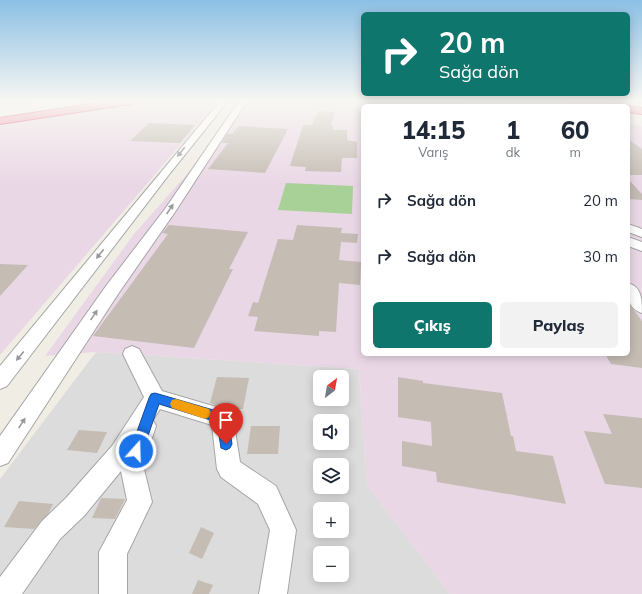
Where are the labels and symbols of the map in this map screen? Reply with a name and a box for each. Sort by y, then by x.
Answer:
one-way arrow [177,147,186,158]
one-way arrow [166,204,174,214]
one-way arrow [96,249,105,260]
one-way arrow [91,309,98,321]
one-way arrow [16,351,25,362]
north arrow [313,370,349,406]
pin [209,403,243,444]
one-way arrow [19,417,26,429]
position arrow [115,430,157,472]

